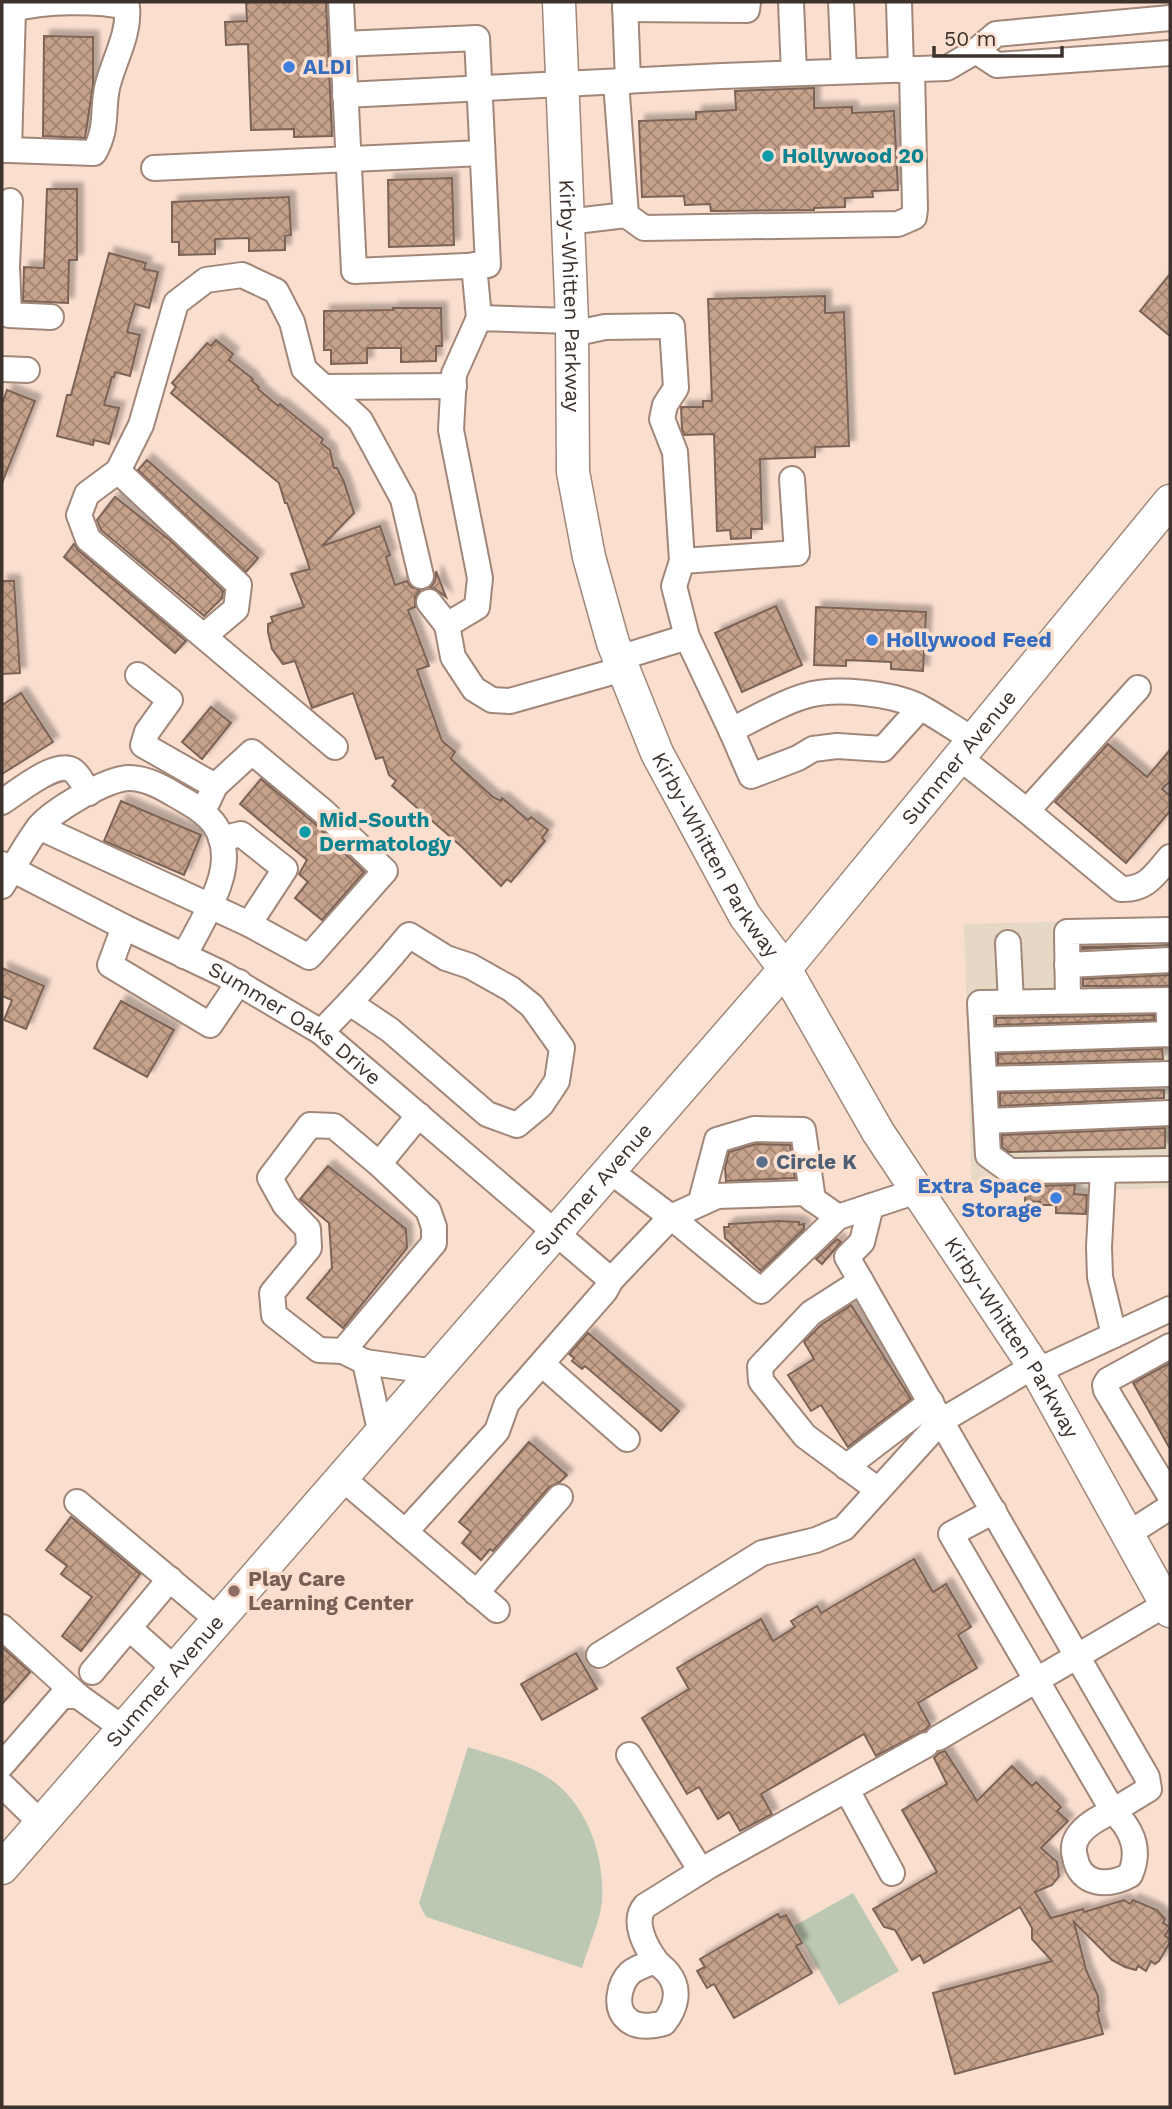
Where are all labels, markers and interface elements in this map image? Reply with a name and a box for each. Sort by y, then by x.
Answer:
scale bar [934,14,1062,58]
text: 50 m [944,26,996,51]
place label: ALDI [303,54,352,79]
marker: ALDI [281,59,297,75]
place label: Hollywood 20 [782,143,924,168]
marker: Hollywood 20 [760,148,776,164]
street label: Kirby-Whitten Parkway [554,179,586,413]
place label: Hollywood Feed [886,627,1052,652]
marker: Hollywood Feed [864,632,880,648]
street label: Summer Avenue [896,685,1021,830]
street label: Kirby-Whitten Parkway [647,748,785,962]
place label: Mid-South Dermatology [319,807,452,856]
marker: Mid-South Dermatology [297,824,313,840]
street label: Summer Oaks Drive [205,956,386,1090]
street label: Summer Avenue [528,1118,657,1260]
place label: Circle K [776,1149,857,1174]
marker: Circle K [754,1154,770,1170]
place label: Extra Space Storage [918,1173,1042,1222]
marker: Extra Space Storage [1048,1190,1064,1206]
street label: Kirby-Whitten Parkway [939,1232,1085,1442]
place label: Play Care Learning Center [248,1566,414,1615]
marker: Play Care Learning Center [226,1583,242,1599]
street label: Summer Avenue [100,1609,229,1752]

